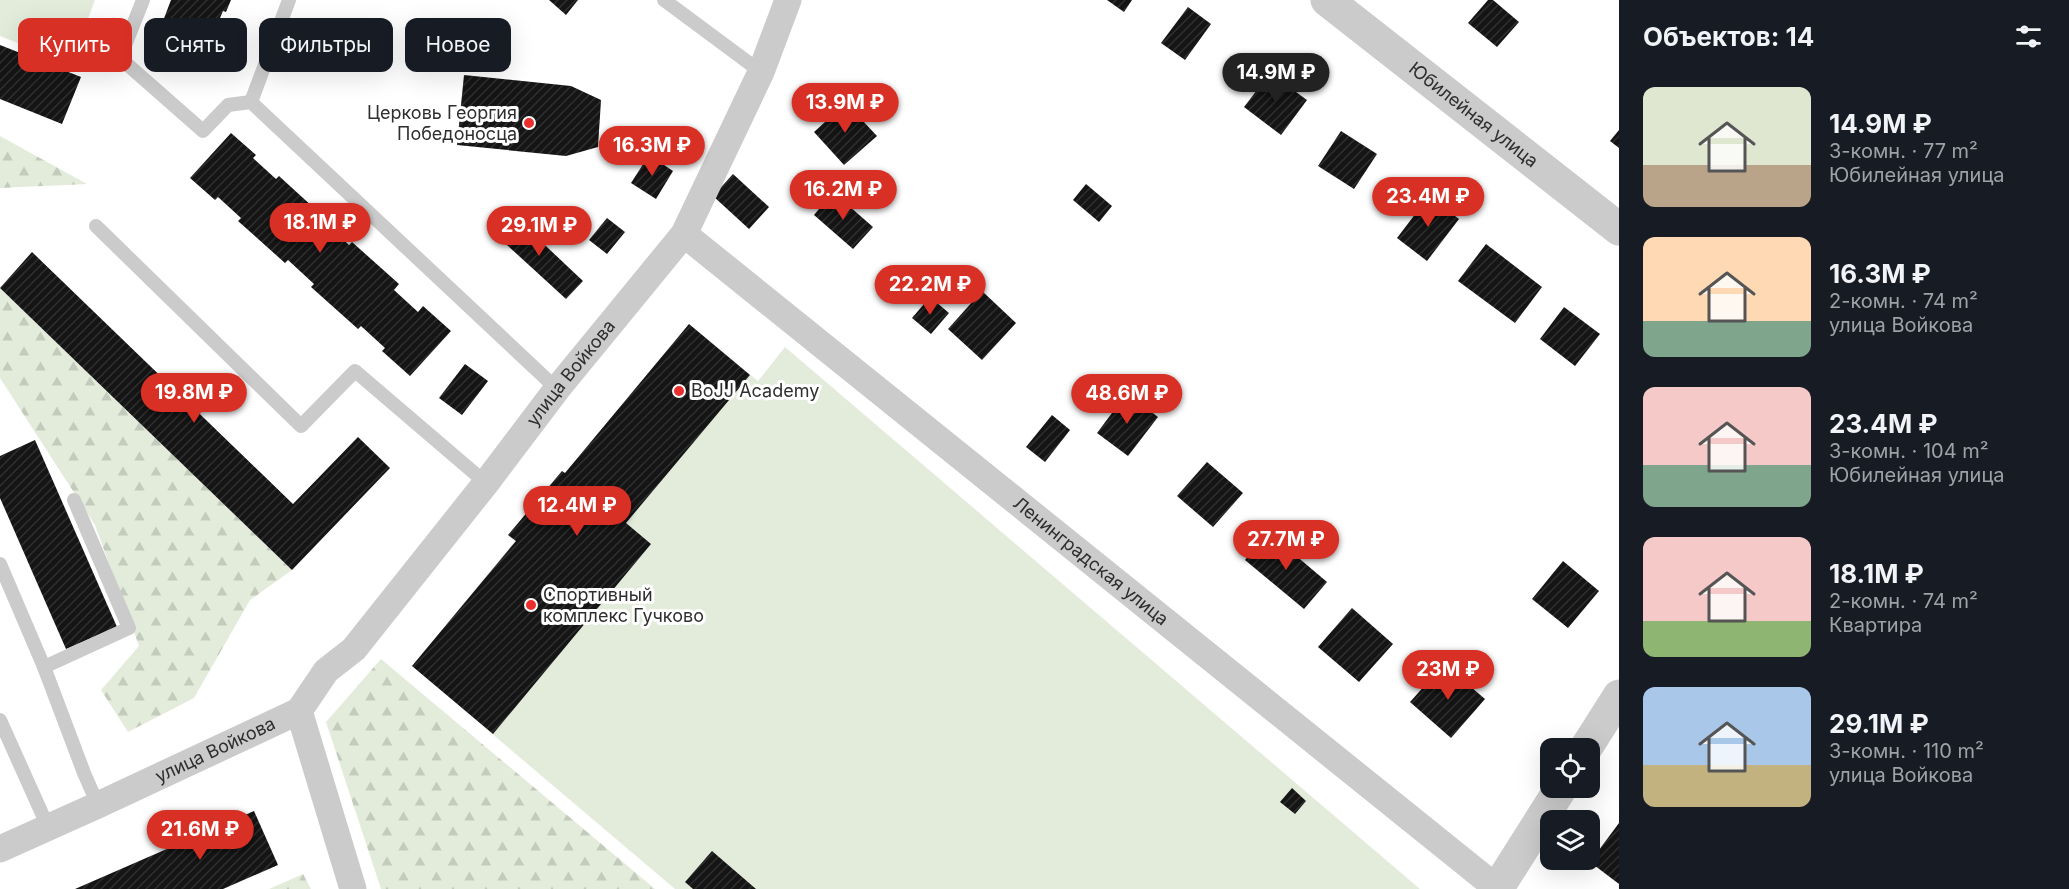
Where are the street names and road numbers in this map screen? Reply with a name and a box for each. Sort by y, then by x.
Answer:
street label: Юбилейная улица [1405,57,1542,171]
street label: улица Войкова [522,315,619,430]
street label: Ленинградская улица [1009,492,1173,630]
street label: улица Войкова [152,713,278,787]

